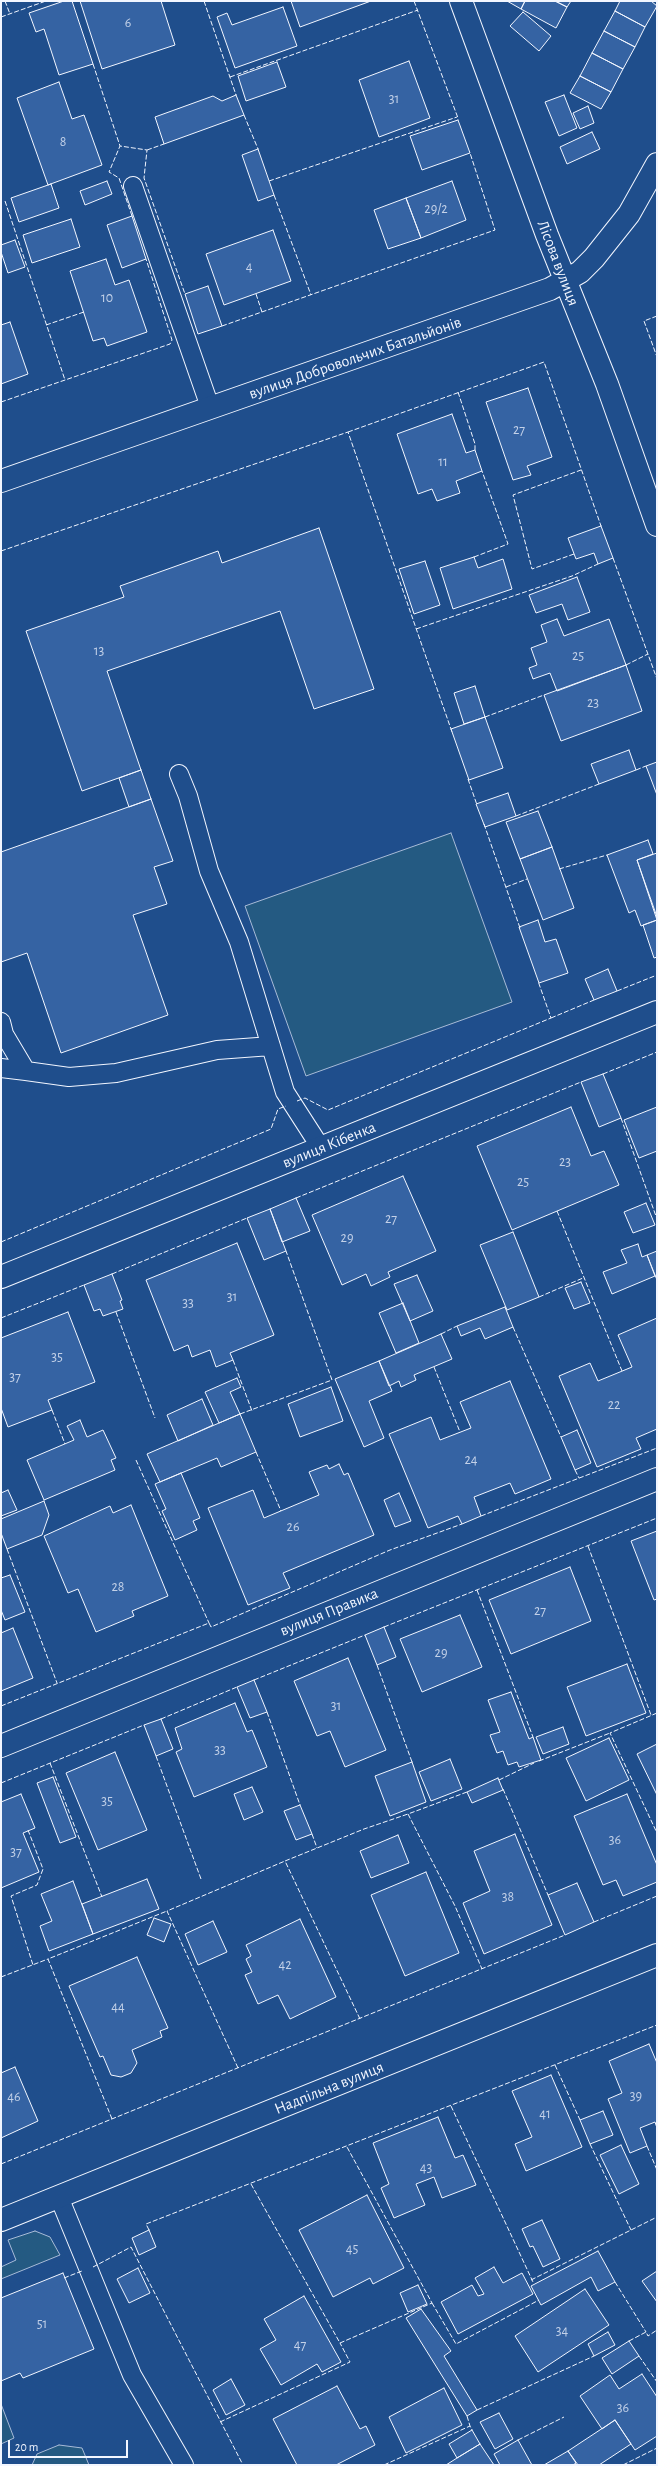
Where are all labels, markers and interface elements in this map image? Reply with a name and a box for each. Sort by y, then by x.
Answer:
house number: 6 [125,15,131,31]
house number: 31 [389,91,399,107]
house number: 8 [60,134,66,150]
house number: 29/2 [424,201,448,217]
street label: Лісова вулиця [533,217,583,309]
house number: 4 [246,259,252,275]
house number: 10 [101,290,113,306]
street label: вулиця Добровольчих Батальйонів [246,313,464,403]
house number: 27 [513,422,525,438]
house number: 11 [438,454,448,470]
house number: 13 [94,643,104,659]
house number: 25 [572,648,584,664]
house number: 23 [587,695,599,711]
street label: вулиця Кібенка [279,1118,379,1172]
house number: 23 [559,1154,571,1170]
house number: 25 [517,1174,529,1190]
house number: 27 [385,1211,397,1227]
house number: 29 [341,1230,353,1246]
house number: 31 [227,1289,237,1305]
house number: 33 [182,1295,194,1311]
house number: 35 [51,1349,63,1365]
house number: 37 [9,1369,21,1385]
house number: 22 [608,1397,620,1413]
house number: 24 [464,1452,478,1468]
house number: 26 [287,1519,299,1535]
house number: 28 [111,1579,125,1595]
street label: вулиця Правика [277,1584,381,1640]
house number: 27 [534,1603,546,1619]
house number: 29 [435,1645,447,1661]
house number: 31 [331,1698,341,1714]
house number: 33 [214,1742,226,1758]
house number: 35 [101,1793,113,1809]
house number: 36 [609,1832,621,1848]
house number: 37 [10,1844,22,1860]
house number: 38 [502,1889,514,1905]
house number: 42 [278,1957,292,1973]
house number: 44 [111,1999,125,2015]
street label: Надпільна вулиця [271,2057,387,2119]
house number: 39 [630,2088,642,2104]
house number: 46 [7,2089,21,2105]
house number: 41 [539,2106,551,2122]
house number: 43 [420,2160,432,2176]
house number: 45 [346,2241,358,2257]
house number: 51 [37,2316,47,2332]
house number: 34 [556,2323,568,2339]
house number: 47 [294,2337,306,2353]
house number: 36 [617,2400,629,2416]
scale bar [10,2432,130,2458]
text: 20 m [15,2441,38,2453]

